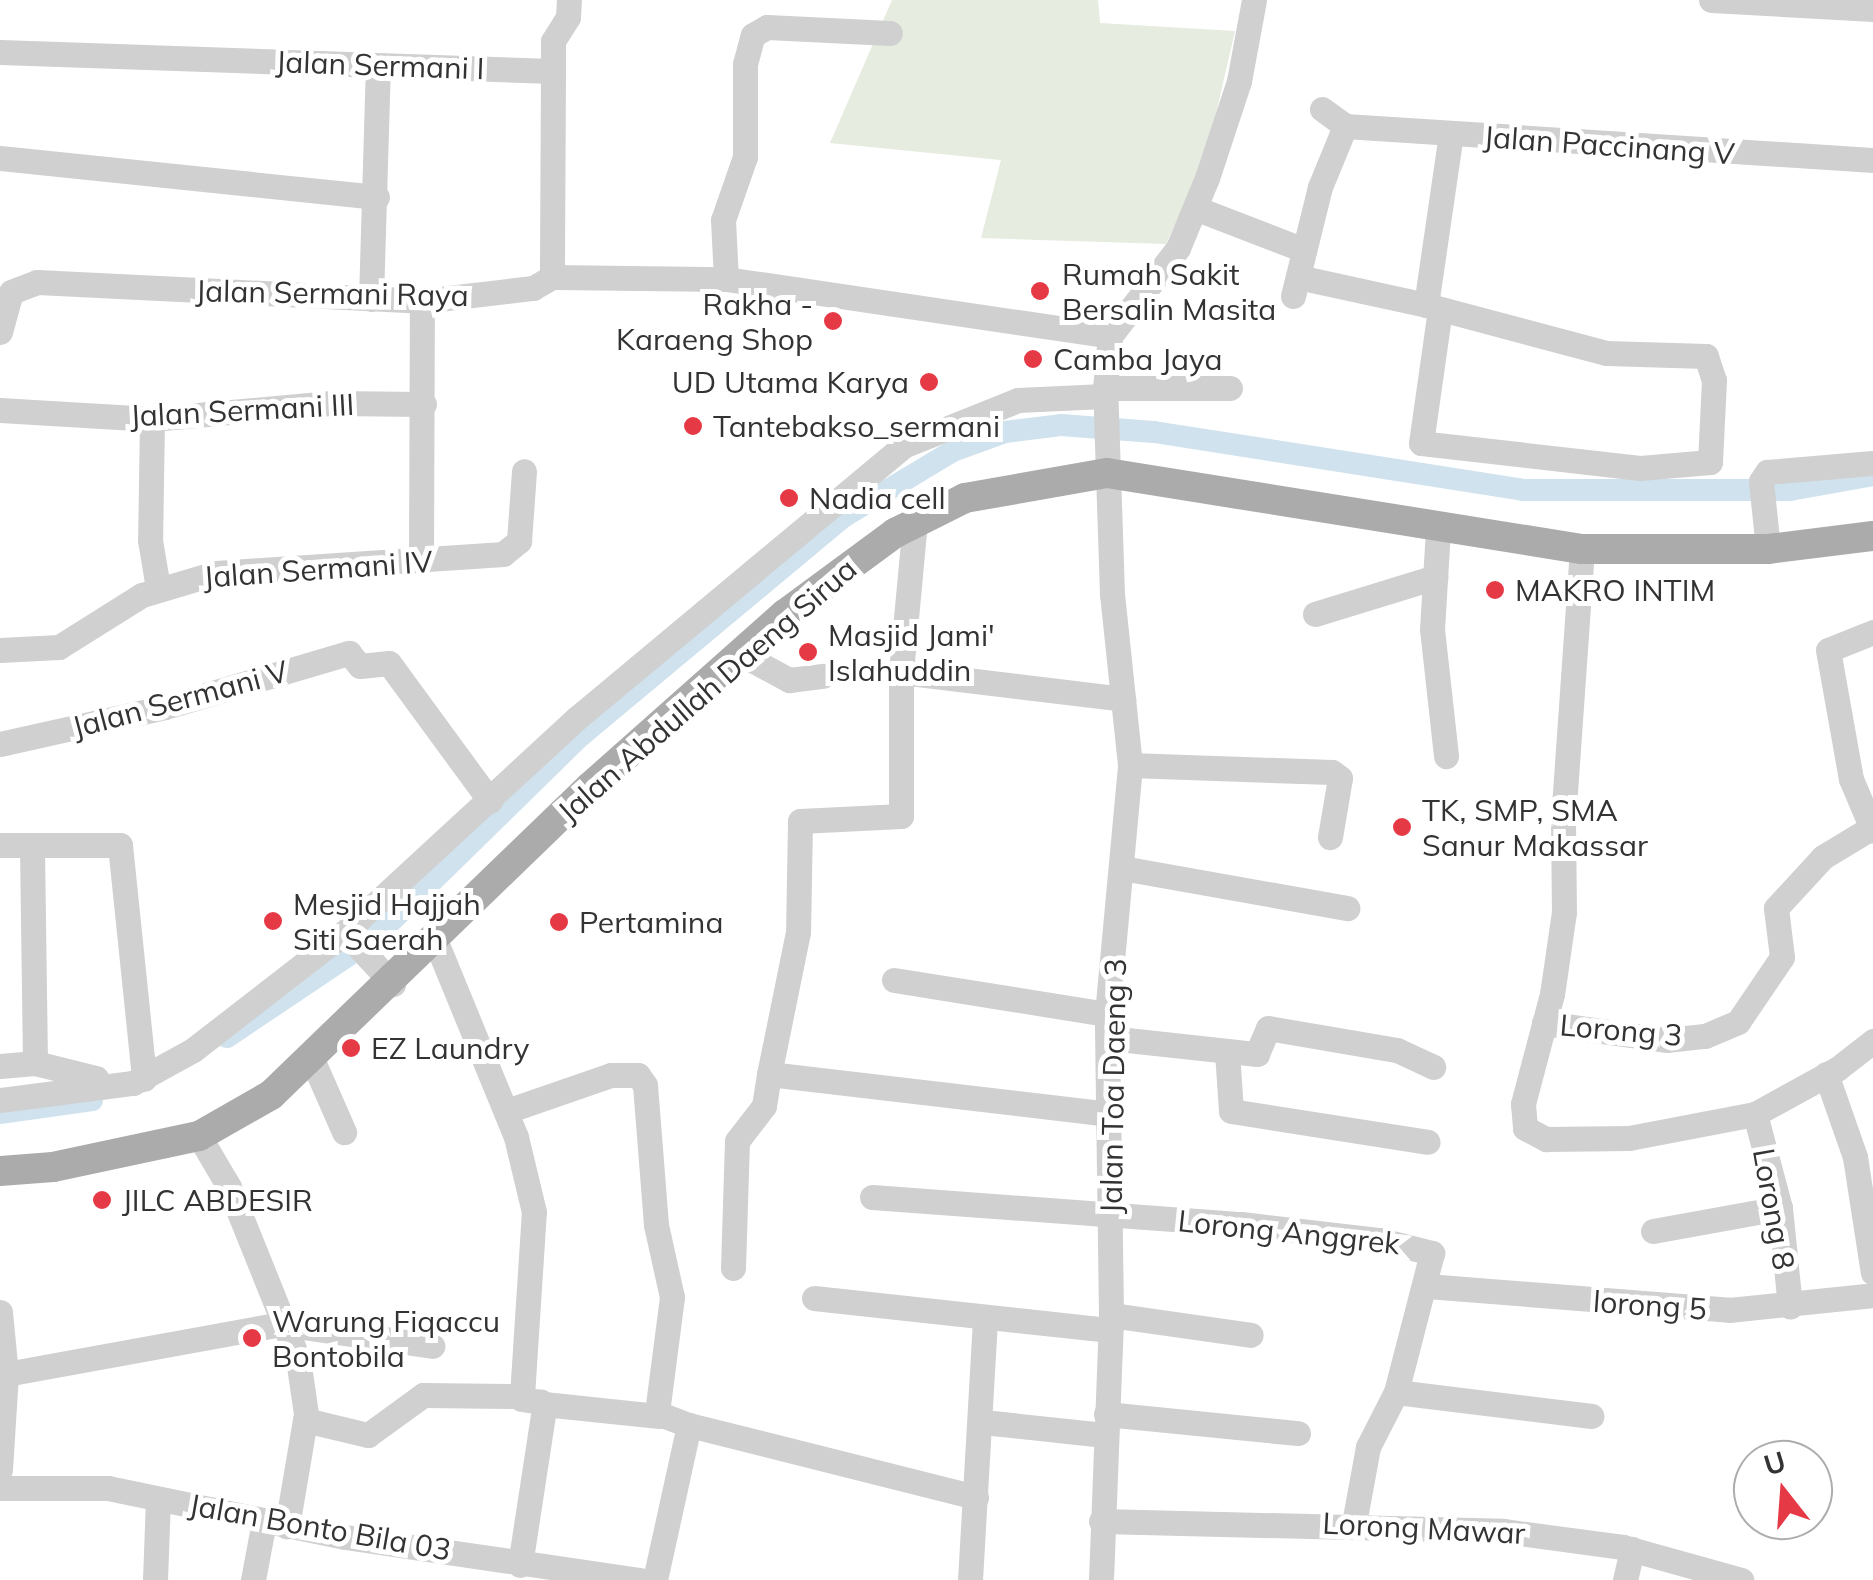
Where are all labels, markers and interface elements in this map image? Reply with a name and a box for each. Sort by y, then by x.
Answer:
street label: Jalan Sermani I [275,43,485,87]
street label: Jalan Paccinang V [1482,118,1736,172]
place label: Rumah Sakit Bersalin Masita [1062,256,1276,326]
street label: Jalan Sermani Raya [195,273,469,313]
marker: Rumah Sakit Bersalin Masita [1027,278,1053,304]
place label: Rakha - Karaeng Shop [616,286,813,356]
marker: Rakha - Karaeng Shop [822,310,844,332]
place label: Camba Jaya [1053,341,1223,377]
marker: Camba Jaya [1022,348,1044,370]
place label: UD Utama Karya [672,364,909,400]
marker: UD Utama Karya [918,371,940,393]
street label: Jalan Sermani III [129,386,355,434]
place label: Tantebakso_sermani [713,408,1000,444]
marker: Tantebakso_sermani [682,415,704,437]
place label: Nadia cell [809,480,946,516]
marker: Nadia cell [778,487,800,509]
street label: Jalan Sermani IV [202,543,434,595]
street label: Jalan Abdullah Daeng Sirua [550,551,864,829]
place label: MAKRO INTIM [1515,572,1715,608]
marker: MAKRO INTIM [1484,579,1506,601]
place label: Masjid Jami' Islahuddin [828,617,995,688]
marker: Masjid Jami' Islahuddin [797,641,819,663]
street label: Jalan Sermani V [68,653,292,745]
place label: TK, SMP, SMA Sanur Makassar [1422,792,1648,862]
marker: TK, SMP, SMA Sanur Makassar [1391,816,1413,838]
place label: Mesjid Hajjah Siti Saerah [293,886,481,956]
place label: Pertamina [579,904,723,940]
marker: Mesjid Hajjah Siti Saerah [262,910,284,932]
marker: Pertamina [548,911,570,933]
street label: Jalan Toa Daeng 3 [1093,958,1133,1214]
street label: Lorong 3 [1558,1007,1684,1053]
place label: EZ Laundry [371,1030,529,1066]
marker: EZ Laundry [340,1037,362,1059]
street label: Lorong 8 [1746,1145,1802,1273]
place label: JILC ABDESIR [122,1182,313,1218]
marker: JILC ABDESIR [91,1189,113,1211]
street label: Lorong Anggrek [1176,1202,1402,1262]
street label: lorong 5 [1592,1283,1708,1327]
place label: Warung Fiqaccu Bontobila [272,1303,500,1374]
marker: Warung Fiqaccu Bontobila [241,1327,263,1349]
north arrow [1733,1440,1833,1540]
text: U [1760,1443,1790,1483]
street label: Jalan Bonto Bila 03 [186,1486,454,1568]
street label: Lorong Mawar [1322,1505,1526,1551]

